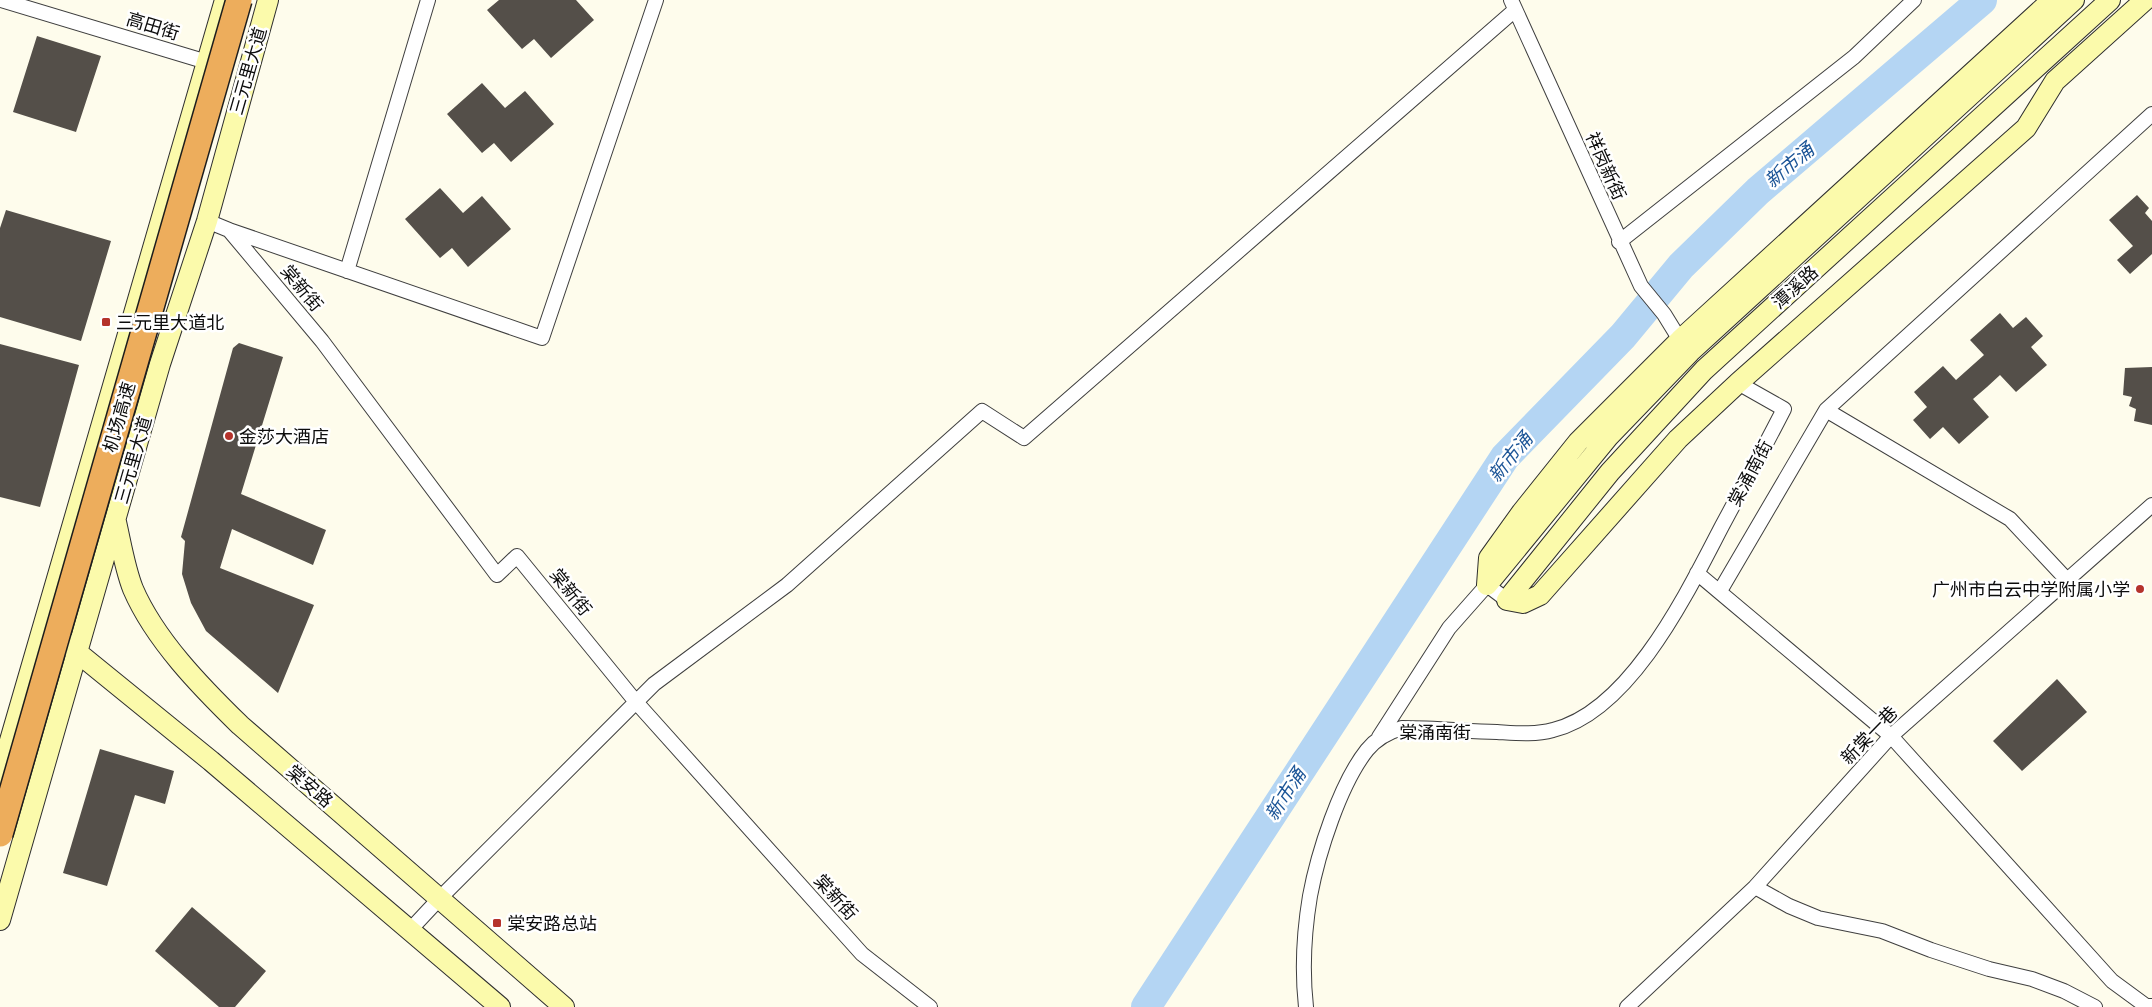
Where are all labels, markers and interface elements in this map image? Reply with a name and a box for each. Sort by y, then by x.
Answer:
street label: 高田街 [124,6,182,46]
street label: 三元里大道 [224,24,272,118]
street label: 祥岗新街 [1580,128,1632,204]
water label: 新市涌 [1759,135,1821,193]
street label: 棠新街 [275,259,329,317]
street label: 潭溪路 [1767,260,1823,314]
place label: 三元里大道北 [116,310,224,335]
marker: 三元里大道北 [100,316,112,328]
street label: 机场高速 [97,379,141,455]
street label: 三元里大道 [109,413,157,507]
place label: 金莎大酒店 [239,424,329,449]
water label: 新市涌 [1482,425,1539,487]
marker: 金莎大酒店 [223,430,235,442]
street label: 棠涌南街 [1722,435,1778,511]
street label: 棠新街 [544,563,598,621]
place label: 广州市白云中学附属小学 [1932,577,2130,602]
marker: 广州市白云中学附属小学 [2134,583,2146,595]
street label: 新棠一巷 [1835,700,1903,770]
street label: 棠涌南街 [1399,720,1471,745]
street label: 棠安路 [281,759,339,813]
water label: 新市涌 [1259,761,1313,825]
street label: 棠新街 [809,869,863,925]
place label: 棠安路总站 [507,911,597,936]
marker: 棠安路总站 [491,917,503,929]

